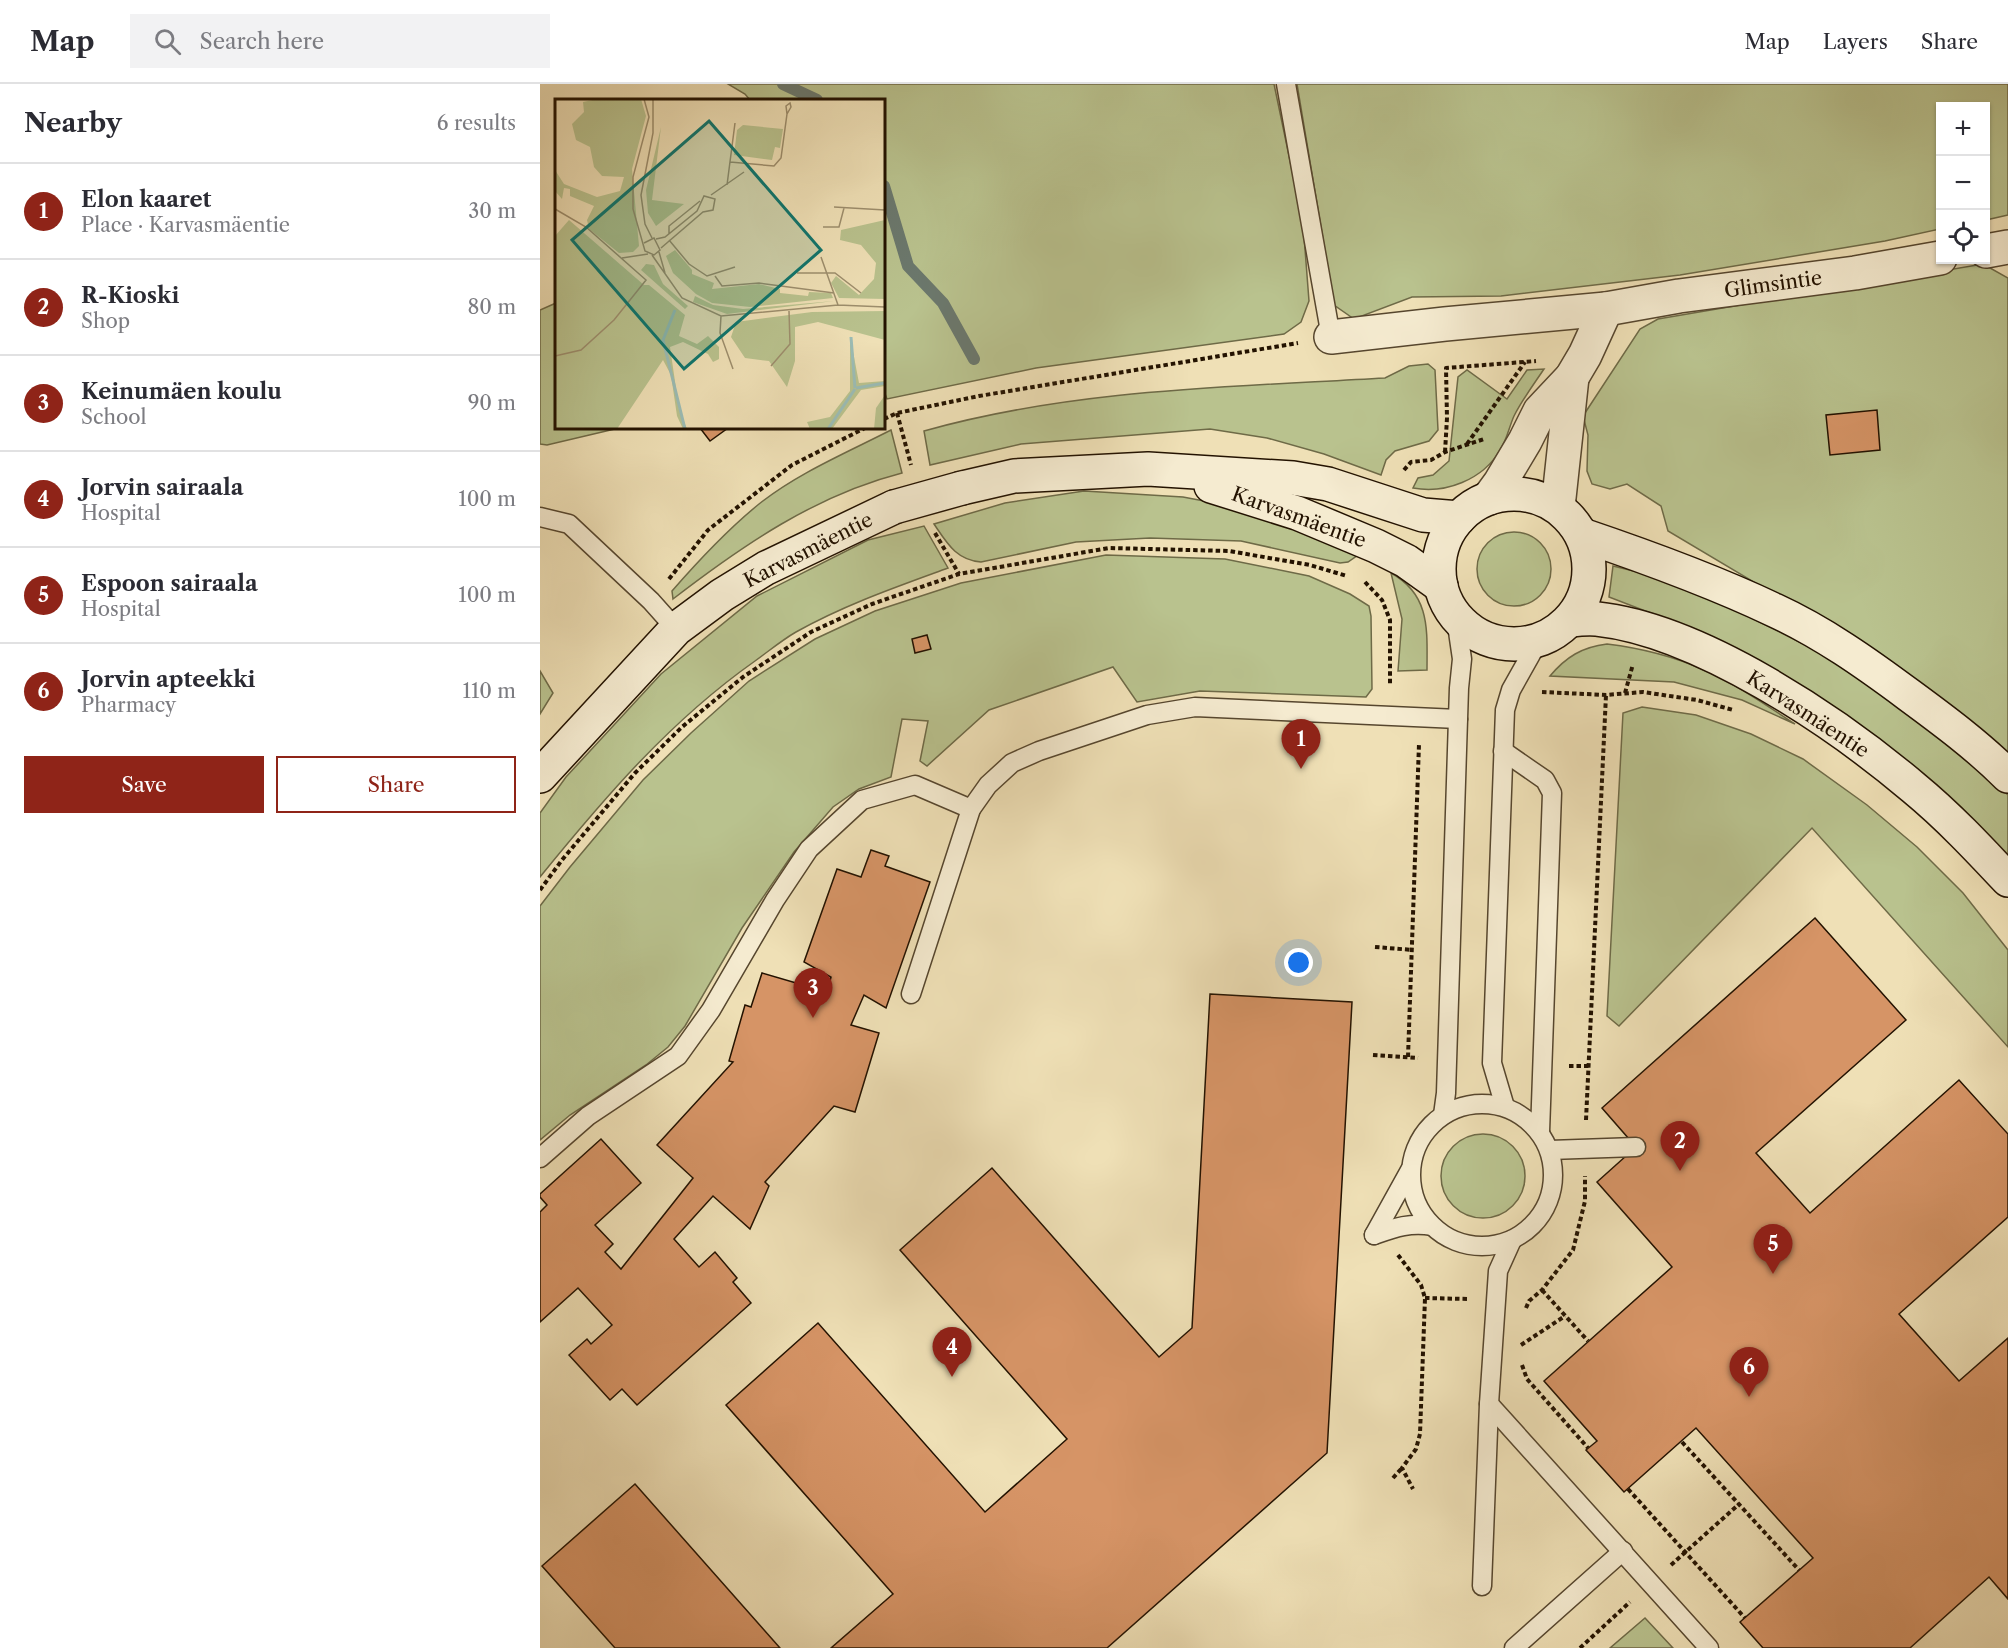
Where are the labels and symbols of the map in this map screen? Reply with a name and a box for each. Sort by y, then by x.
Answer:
inset map [555,99,885,429]
street label: Glimsintie [1723,265,1823,303]
street label: Karvasmäentie [1229,482,1369,552]
street label: Karvasmäentie [740,507,876,593]
street label: Karvasmäentie [1742,665,1874,763]
pin: 1 [1282,720,1320,769]
your location [1284,948,1313,977]
pin: 3 [794,968,832,1018]
pin: 2 [1660,1122,1700,1171]
pin: 5 [1754,1224,1792,1274]
pin: 4 [932,1328,972,1377]
pin: 6 [1730,1348,1768,1397]

